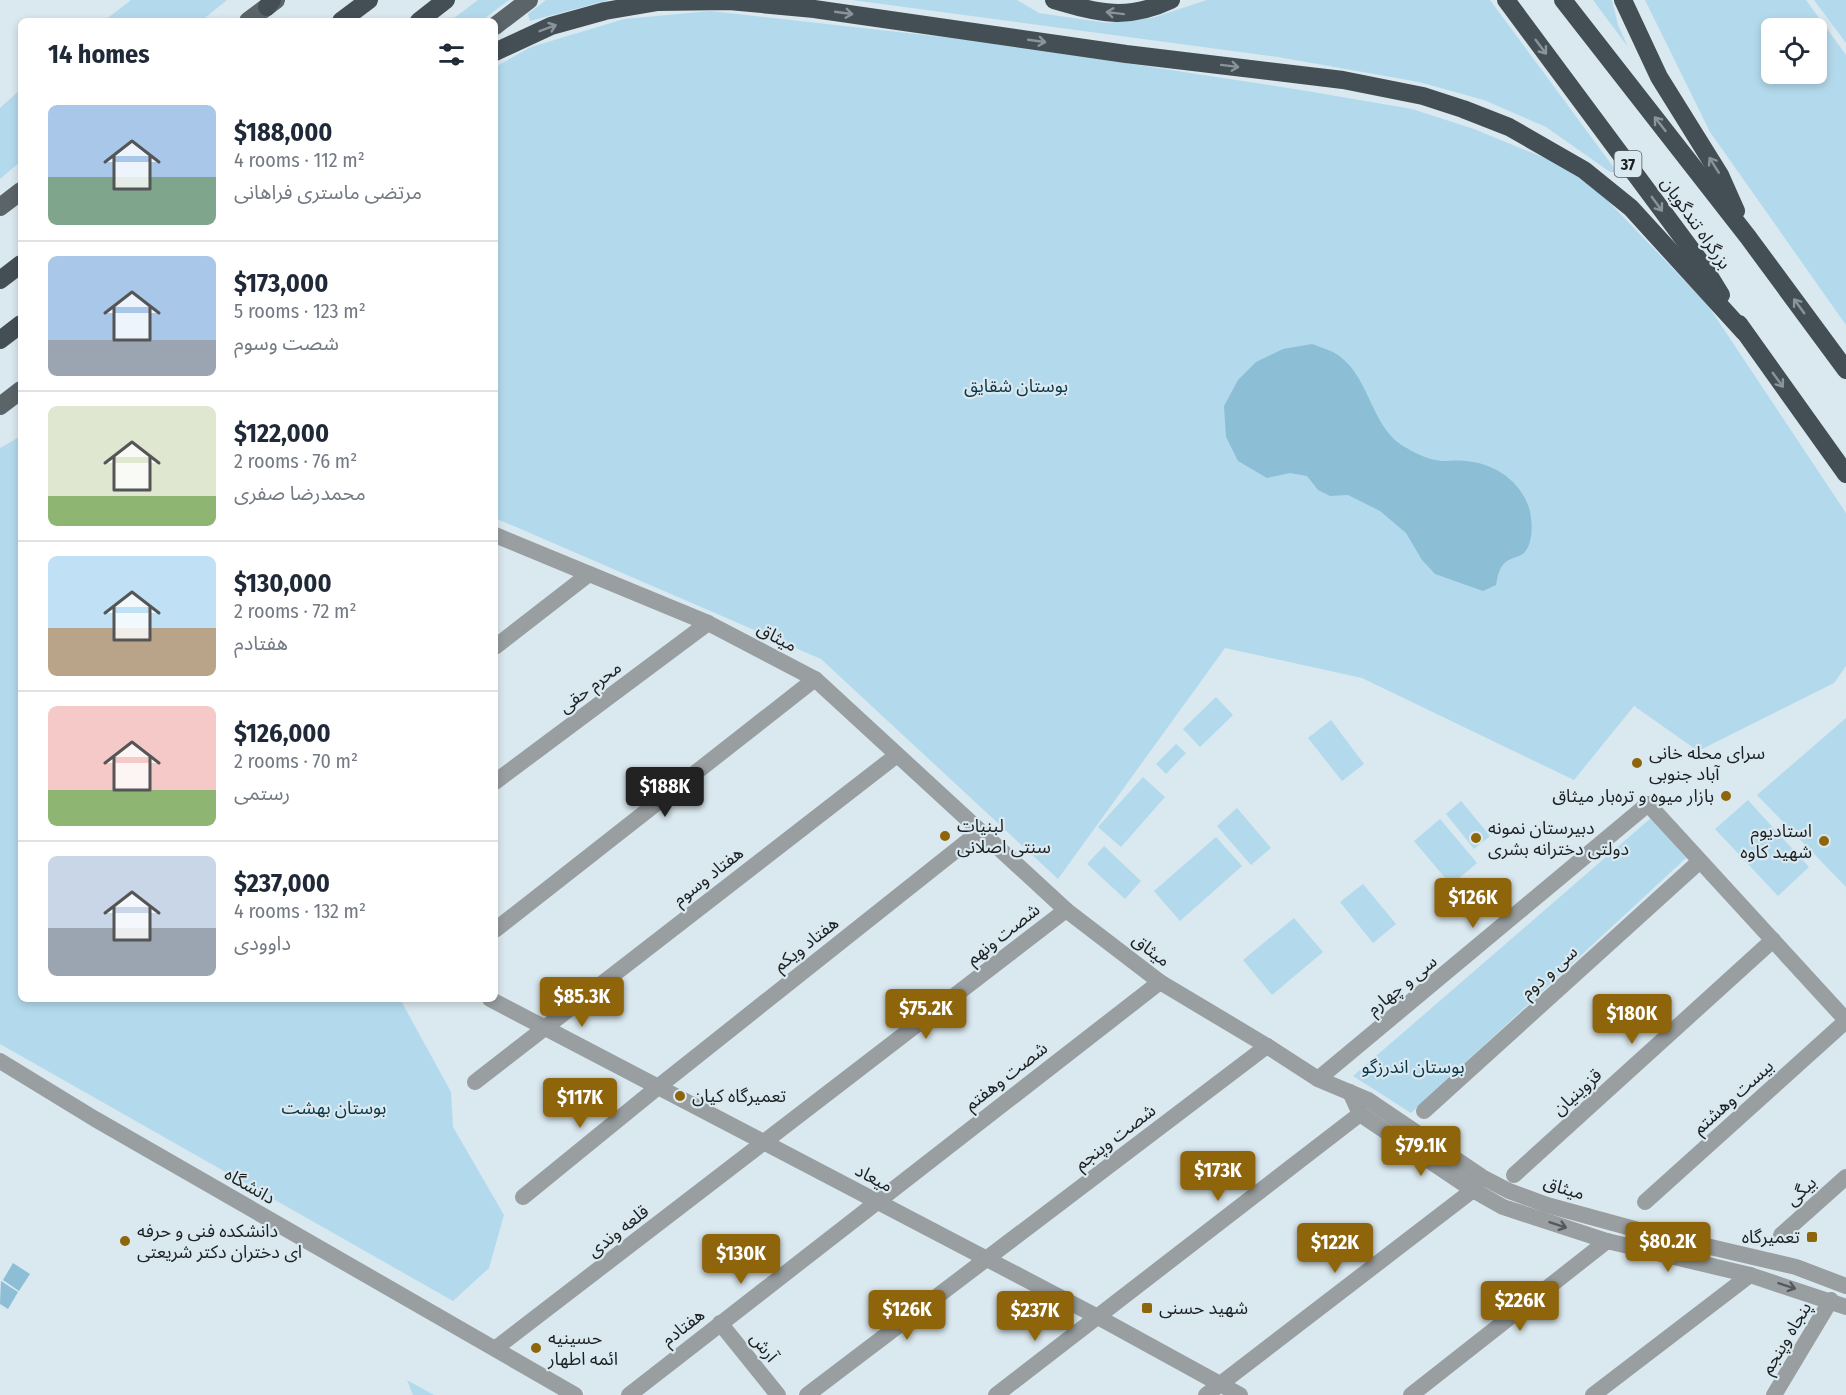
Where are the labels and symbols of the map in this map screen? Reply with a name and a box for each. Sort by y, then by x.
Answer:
one-way arrow [1105,7,1125,18]
one-way arrow [834,8,853,19]
one-way arrow [538,21,557,32]
one-way arrow [1027,35,1047,46]
one-way arrow [1535,38,1547,54]
one-way arrow [1220,61,1240,72]
one-way arrow [1654,117,1667,133]
road number: 37 [1614,151,1642,177]
one-way arrow [1707,157,1719,174]
street label: بزرگراه تندگویان [1656,173,1736,273]
one-way arrow [1651,195,1663,211]
one-way arrow [1793,298,1805,314]
one-way arrow [1772,371,1784,387]
park label: بوستان شقایق [964,375,1068,397]
street label: میثاق [753,617,801,657]
street label: محرم حقی [554,656,628,720]
place label: سرای محله خانی آباد جنوبی [1649,742,1765,785]
marker: سرای محله خانی آباد جنوبی [1630,756,1644,770]
pin: $188K [623,767,707,818]
place label: بازار میوه و تره‌بار میثاق [1552,785,1714,807]
marker: بازار میوه و تره‌بار میثاق [1719,789,1733,803]
place label: لبنیات سنتی اصلانی [957,815,1051,858]
place label: دبیرستان نمونه دولتی دخترانه بشری [1488,817,1629,860]
place label: استادیوم شهید کاوه [1740,820,1812,863]
marker: لبنیات سنتی اصلانی [938,829,952,843]
marker: دبیرستان نمونه دولتی دخترانه بشری [1469,831,1483,845]
marker: استادیوم شهید کاوه [1817,834,1831,848]
street label: هفتاد وسوم [668,842,749,913]
pin: $126K [1431,878,1515,929]
street label: شصت ونهم [962,898,1045,971]
street label: هفتاد ویکم [769,912,844,978]
street label: میثاق [1128,929,1174,971]
street label: سی و دوم [1516,941,1584,1006]
street label: سی و چهارم [1363,950,1443,1022]
pin: $85.3K [533,977,631,1028]
pin: $75.2K [877,989,975,1040]
pin: $180K [1590,994,1674,1045]
street label: شصت وهفتم [960,1037,1053,1117]
street label: بیست وهشتم [1688,1055,1779,1141]
park label: بوستان اندرزگو [1361,1056,1465,1078]
street label: قزوینیان [1548,1064,1606,1120]
pin: $117K [538,1078,622,1129]
place label: تعمیرگاه کیان [692,1085,786,1107]
marker: تعمیرگاه کیان [673,1089,687,1103]
park label: بوستان بهشت [282,1097,386,1119]
street label: شصت وپنجم [1070,1099,1161,1176]
pin: $79.1K [1372,1126,1470,1177]
pin: $173K [1176,1151,1260,1202]
street label: میعاد [851,1159,897,1197]
street label: دانشگاه [221,1163,279,1209]
street label: میثاق [1541,1171,1587,1205]
street label: بیگی [1781,1171,1821,1211]
street label: قلعه وندی [583,1200,653,1262]
place label: دانشکده فنی و حرفه ای دختران دکتر شریعتی [137,1220,302,1263]
one-way arrow [1548,1221,1567,1232]
pin: $80.2K [1619,1222,1717,1273]
pin: $122K [1293,1223,1377,1274]
place label: تعمیرگاه [1742,1226,1800,1248]
marker: تعمیرگاه [1805,1230,1819,1244]
marker: دانشکده فنی و حرفه ای دختران دکتر شریعتی [118,1234,132,1248]
pin: $130K [699,1234,783,1285]
pin: $226K [1478,1281,1562,1332]
one-way arrow [1777,1281,1796,1292]
pin: $126K [865,1290,949,1341]
pin: $237K [993,1291,1077,1342]
place label: شهید حسنی [1159,1297,1248,1319]
street label: پنجاه وپنجم [1756,1298,1818,1379]
marker: شهید حسنی [1140,1301,1154,1315]
street label: هفتادم [657,1303,711,1353]
place label: حسینیه ائمه اطهار [547,1327,618,1370]
street label: آرش [745,1328,783,1367]
marker: حسینیه ائمه اطهار [529,1341,543,1355]

